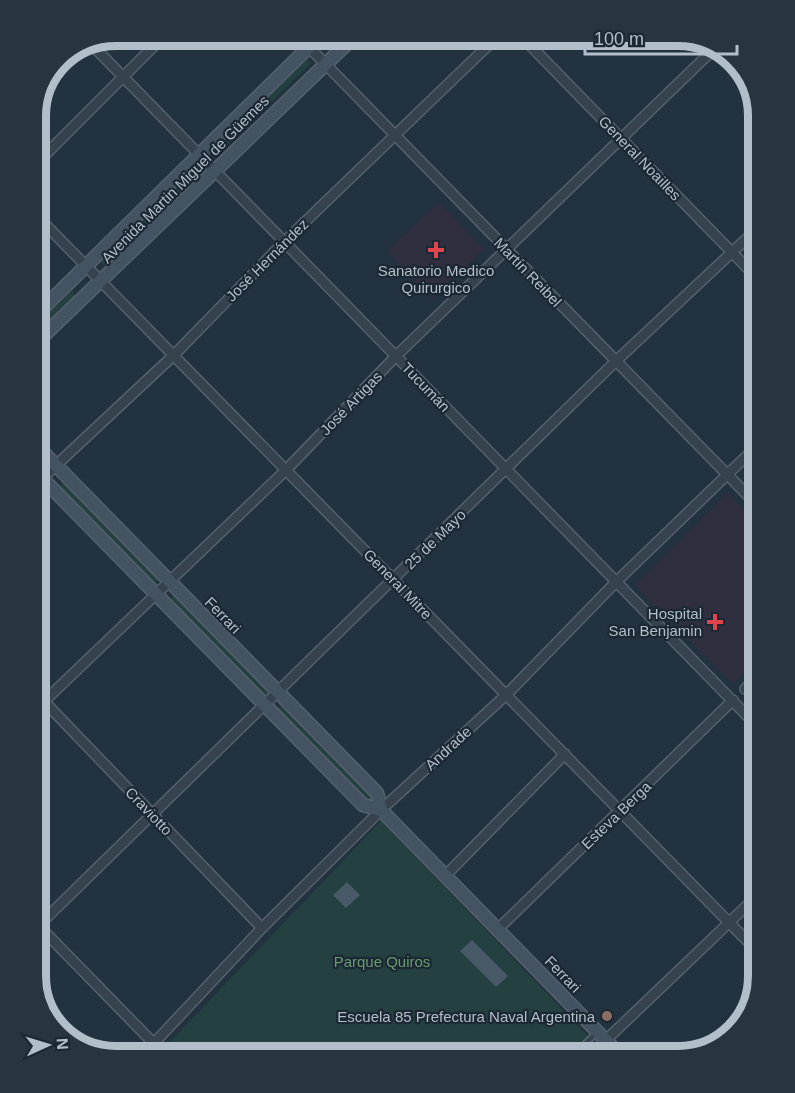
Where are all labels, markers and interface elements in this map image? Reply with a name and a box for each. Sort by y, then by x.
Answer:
scale bar [585,18,736,56]
text: 100 m [594,29,644,49]
street label: Avenida Martin Miguel de Güemes [98,92,272,266]
street label: General Noailles [595,112,685,204]
street label: José Hernández [222,215,312,305]
street label: Martín Reibel [491,234,565,310]
marker: Sanatorio Medico Quirurgico [427,241,445,259]
place label: Sanatorio Medico Quirurgico [378,262,494,296]
street label: Tucumán [398,359,454,415]
street label: José Artigas [317,368,385,438]
street label: 25 de Mayo [401,506,469,572]
street label: General Mitre [360,545,436,623]
street label: Ferrari [202,593,244,637]
place label: Hospital San Benjamin [609,605,702,639]
marker: Hospital San Benjamin [706,613,724,631]
street label: Andrade [421,722,475,774]
street label: Esteva Berga [578,777,655,852]
street label: Craviotto [122,784,176,838]
street label: Ferrari [542,952,584,996]
park label: Parque Quiros [334,953,430,970]
place label: Escuela 85 Prefectura Naval Argentina [337,1008,596,1025]
marker: Escuela 85 Prefectura Naval Argentina [600,1009,614,1023]
north arrow [18,1015,78,1075]
text: N [54,1038,71,1050]

